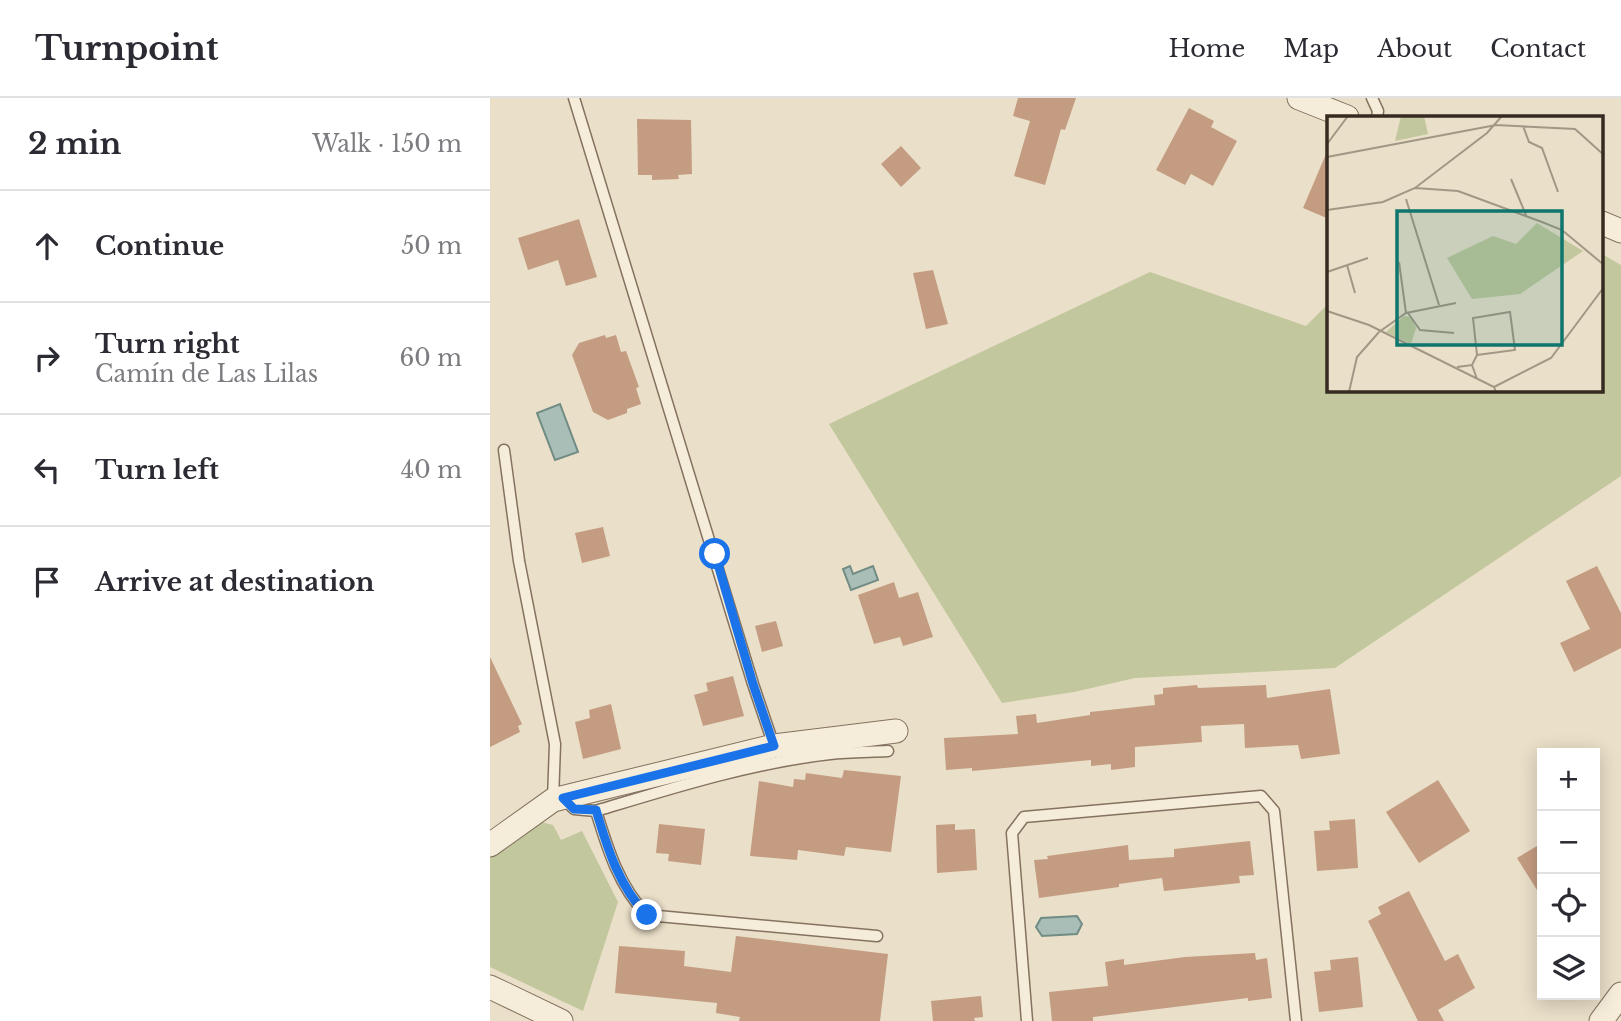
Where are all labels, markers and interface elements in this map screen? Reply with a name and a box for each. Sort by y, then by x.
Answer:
text: Turnpoint [35,28,219,69]
text: Home [1169,34,1245,63]
text: Map [1283,34,1339,63]
text: About [1377,34,1452,63]
text: Contact [1490,34,1586,63]
inset map [1327,116,1604,392]
text: 2 min [28,125,121,162]
text: Walk · 150 m [312,130,462,158]
icon: ahead [28,227,66,265]
text: Continue [95,230,224,262]
text: 50 m [401,232,462,260]
text: Turn right [95,328,240,360]
icon: right [28,339,66,377]
text: 60 m [400,344,462,372]
text: Camín de Las Lilas [95,360,318,388]
icon: left [28,451,66,489]
text: Turn left [95,454,219,486]
text: 40 m [401,456,462,484]
route start [699,538,730,569]
icon: arrive [28,563,66,601]
text: Arrive at destination [95,566,375,598]
map controls [1537,748,1600,1000]
button: + [1537,748,1600,811]
button: − [1537,811,1600,874]
button: locate [1537,874,1600,937]
route end [631,899,662,930]
button: layers [1537,937,1600,1000]

